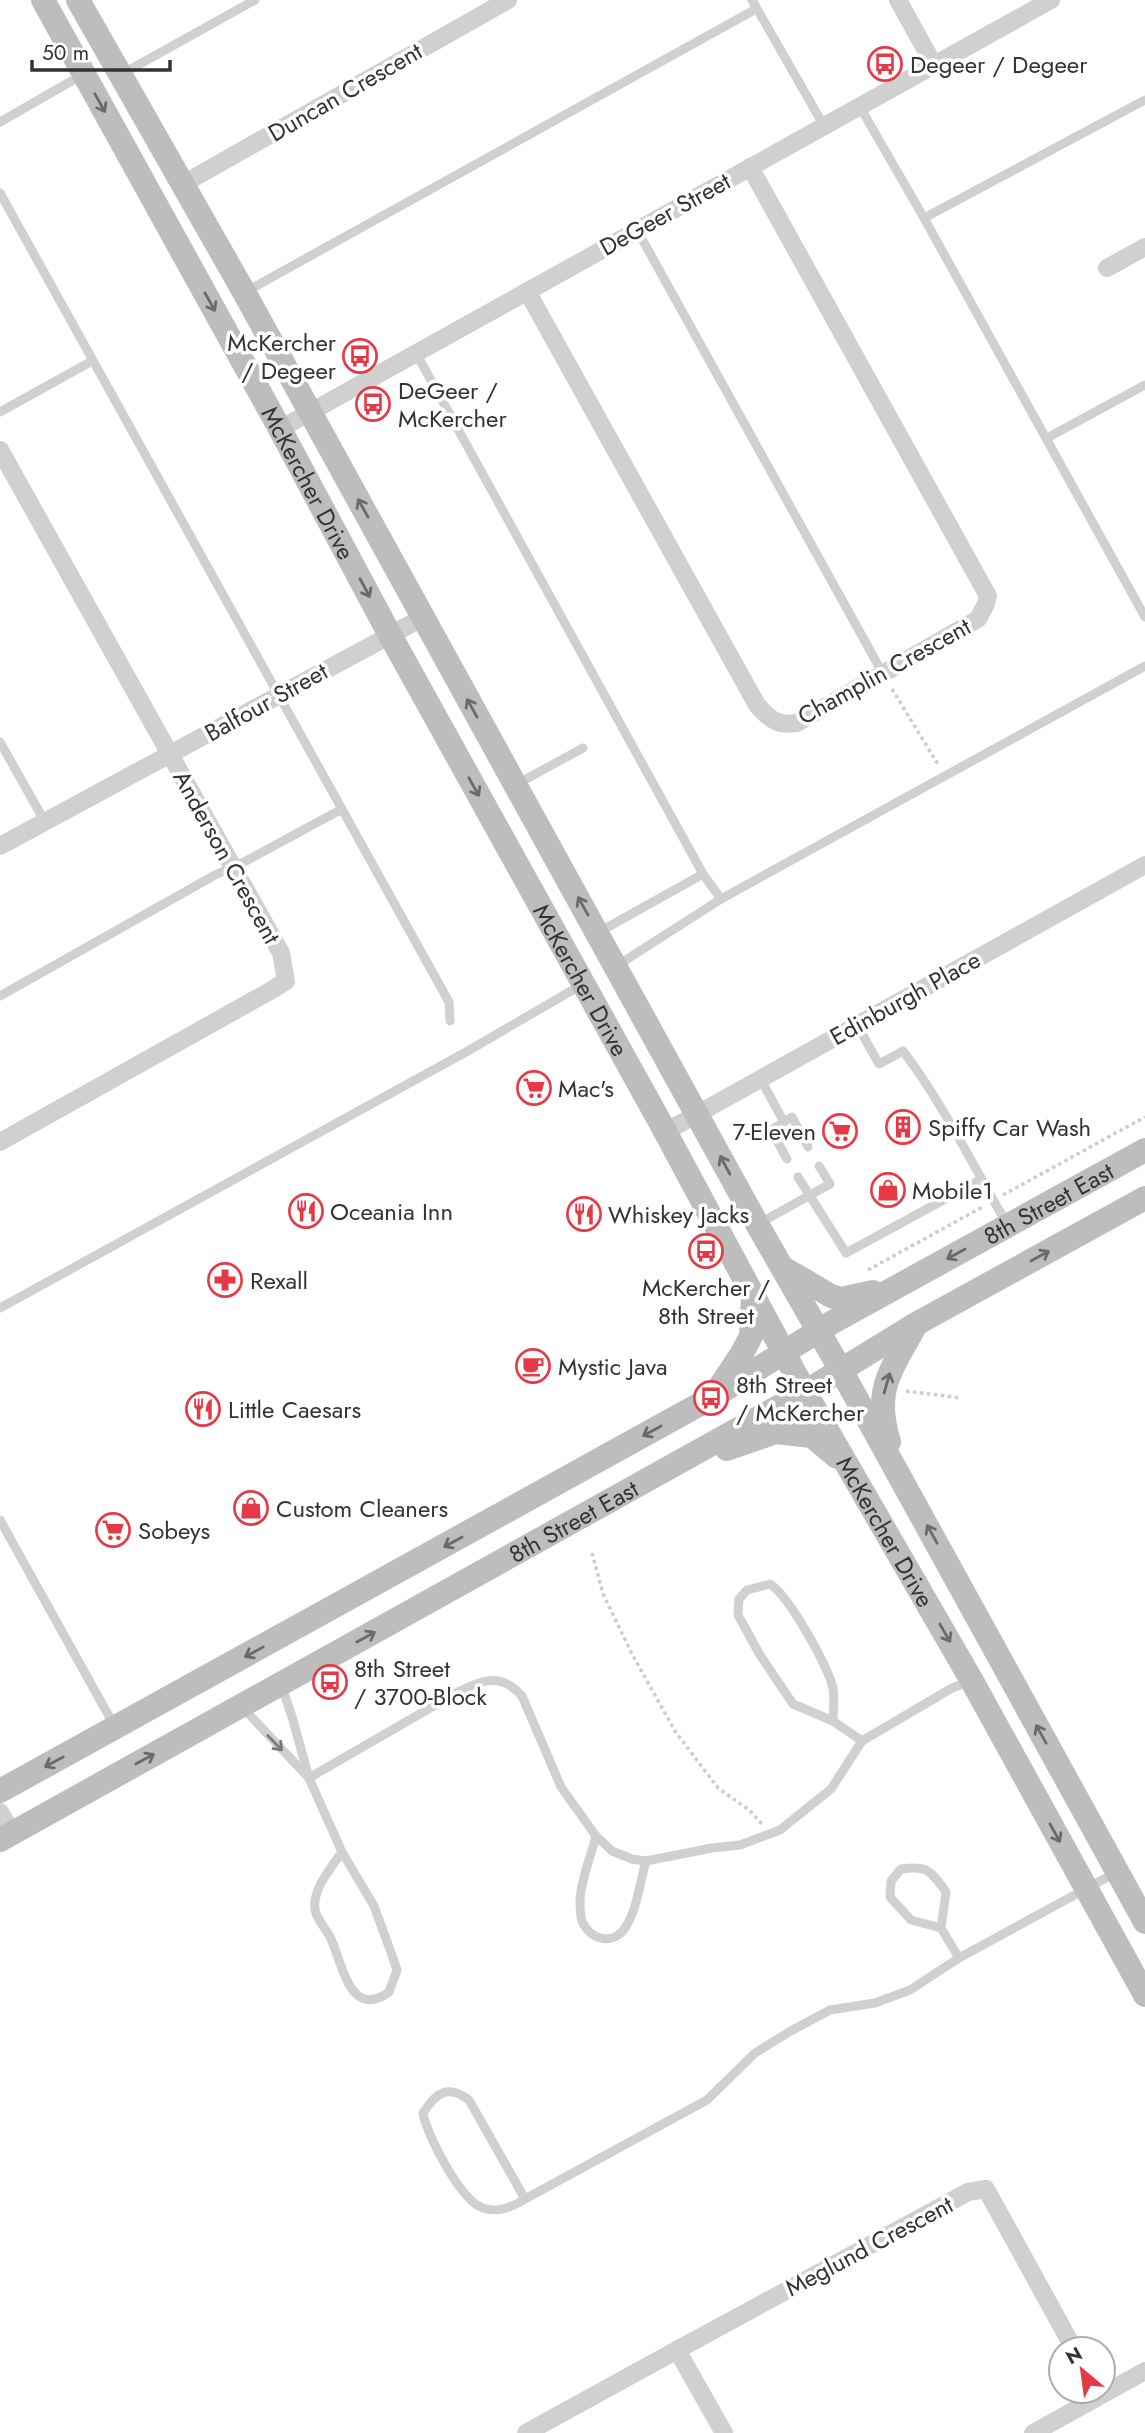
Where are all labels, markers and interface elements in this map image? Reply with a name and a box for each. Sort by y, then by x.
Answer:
scale bar [32,28,170,72]
street label: Duncan Crescent [261,34,429,150]
text: 50 m [42,38,89,68]
bus stop icon: Degeer / Degeer [866,45,904,83]
place label: Degeer / Degeer [910,47,1088,82]
one-way arrow [93,92,107,112]
street label: DeGeer Street [593,164,737,264]
one-way arrow [203,291,217,312]
place label: McKercher / Degeer [227,325,337,388]
bus stop icon: McKercher / Degeer [341,337,379,375]
place label: DeGeer / McKercher [398,373,507,436]
bus stop icon: DeGeer / McKercher [354,385,392,423]
street label: McKercher Drive [253,400,364,566]
one-way arrow [355,499,369,519]
one-way arrow [358,577,372,598]
street label: Champlin Crescent [791,609,977,733]
street label: Balfour Street [198,654,334,750]
one-way arrow [465,698,479,718]
street label: Anderson Crescent [165,764,289,950]
one-way arrow [467,777,481,797]
street label: McKercher Drive [525,897,638,1062]
one-way arrow [576,897,590,917]
street label: Edinburgh Place [823,942,987,1054]
supermarket icon: Mac's [515,1069,553,1107]
place label: Mac's [558,1071,614,1106]
building icon: Spiffy Car Wash [884,1108,922,1146]
place label: Spiffy Car Wash [928,1110,1091,1145]
supermarket icon: 7-Eleven [821,1112,859,1150]
place label: 7-Eleven [732,1114,816,1149]
street label: 8th Street East [977,1153,1120,1253]
one-way arrow [718,1155,732,1176]
shop icon: Mobile1 [869,1171,907,1209]
place label: Mobile1 [912,1173,993,1208]
restaurant icon: Oceania Inn [287,1192,325,1230]
place label: Oceania Inn [330,1194,453,1229]
restaurant icon: Whiskey Jacks [565,1195,603,1233]
place label: Whiskey Jacks [608,1197,749,1232]
bus stop icon: McKercher / 8th Street [687,1232,725,1270]
one-way arrow [947,1247,967,1261]
one-way arrow [1030,1249,1050,1263]
pharmacy icon: Rexall [206,1261,244,1299]
place label: Rexall [250,1263,308,1298]
place label: McKercher / 8th Street [642,1270,770,1333]
cafe icon: Mystic Java [514,1347,552,1385]
place label: Mystic Java [558,1349,668,1384]
place label: 8th Street / McKercher [736,1367,865,1430]
one-way arrow [881,1373,894,1395]
bus stop icon: 8th Street / McKercher [692,1379,730,1417]
restaurant icon: Little Caesars [184,1390,222,1428]
place label: Little Caesars [228,1392,361,1427]
one-way arrow [642,1424,662,1438]
street label: McKercher Drive [828,1449,943,1614]
street label: 8th Street East [502,1471,645,1571]
shop icon: Custom Cleaners [232,1489,270,1527]
place label: Custom Cleaners [276,1491,448,1526]
supermarket icon: Sobeys [94,1511,132,1549]
place label: Sobeys [138,1513,210,1548]
one-way arrow [925,1525,939,1545]
one-way arrow [443,1535,463,1549]
one-way arrow [938,1623,952,1643]
one-way arrow [355,1630,376,1643]
one-way arrow [244,1645,264,1659]
place label: 8th Street / 3700-Block [354,1651,487,1714]
bus stop icon: 8th Street / 3700-Block [311,1663,349,1701]
one-way arrow [1034,1724,1048,1744]
one-way arrow [266,1734,283,1751]
one-way arrow [135,1752,155,1766]
one-way arrow [45,1755,65,1769]
one-way arrow [1048,1822,1062,1842]
street label: Meglund Crescent [779,2187,959,2305]
north arrow [1047,2335,1117,2405]
text: N [1061,2340,1087,2371]

